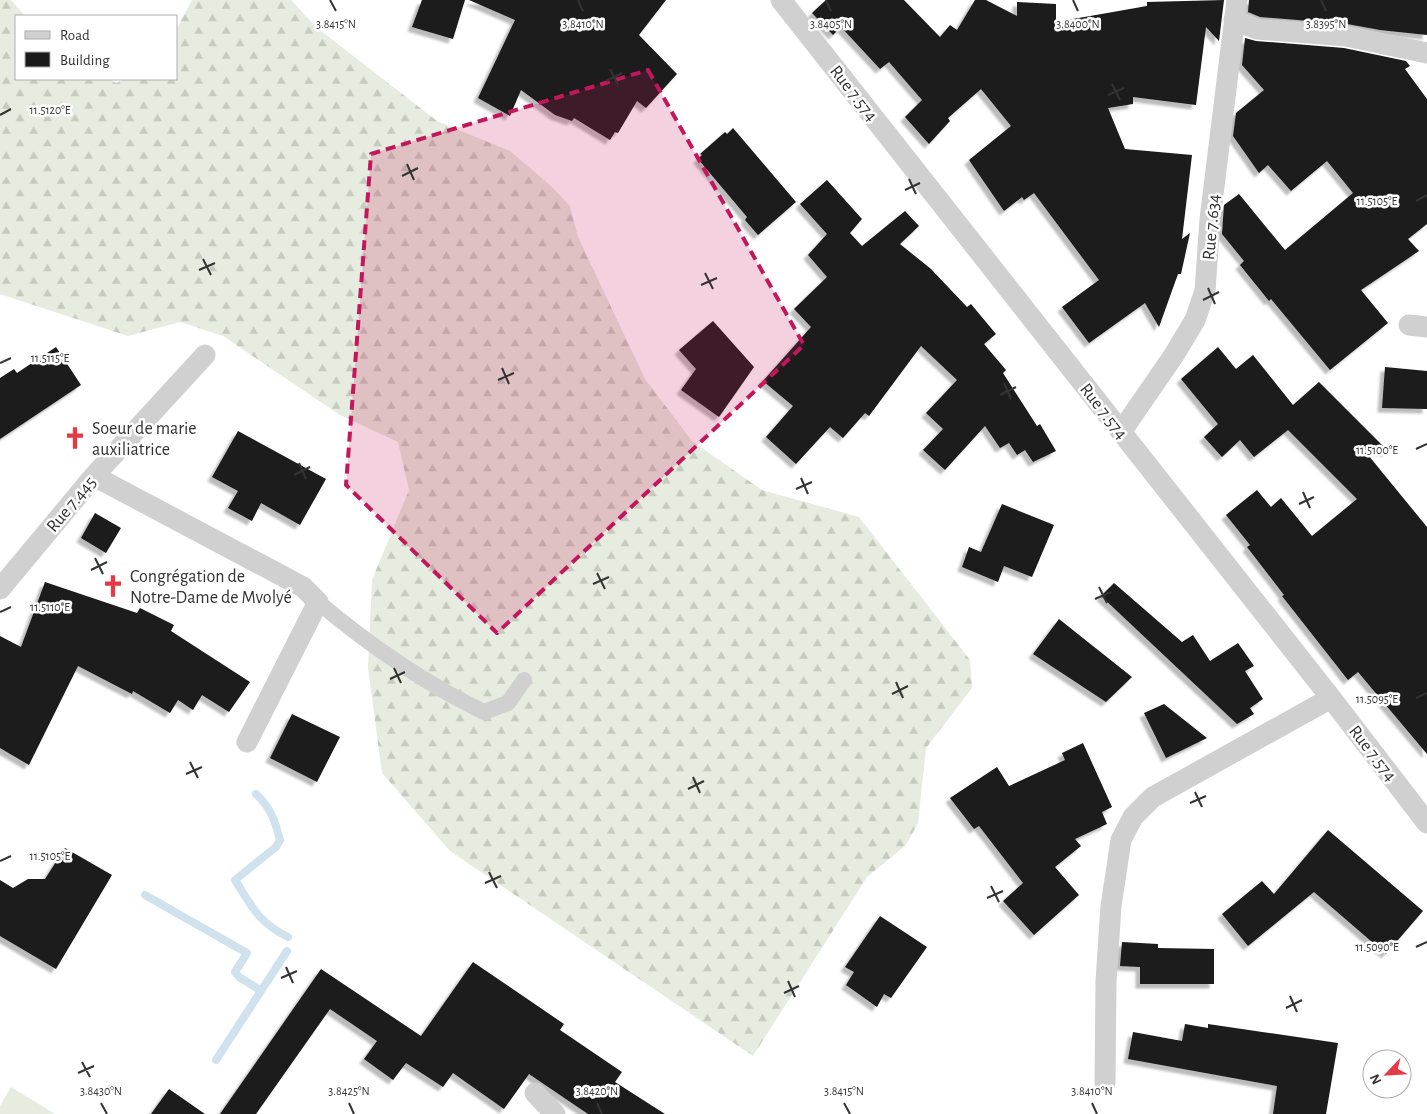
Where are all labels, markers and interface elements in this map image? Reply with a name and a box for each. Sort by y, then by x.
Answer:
legend [15,15,178,80]
text: 3.8415°N [316,18,356,30]
text: 3.8410°N [562,18,604,30]
text: 3.8405°N [810,18,852,30]
text: 3.8400°N [1056,18,1100,30]
text: 3.8395°N [1306,18,1346,30]
text: Road [60,28,90,43]
text: Building [60,53,110,68]
street label: Rue 7.574 [826,62,881,125]
text: 11.5120°E [29,104,71,116]
street label: Rue 7.634 [1200,193,1224,261]
text: 11.5105°E [1357,195,1398,207]
text: 11.5115°E [31,352,70,364]
street label: Rue 7.574 [1076,380,1131,443]
place label: Soeur de marie auxiliatrice [92,420,197,459]
church icon: Soeur de marie auxiliatrice [62,425,88,451]
text: 11.5100°E [1356,444,1398,456]
street label: Rue 7.445 [43,473,100,536]
place label: Congrégation de Notre-Dame de Mvolyé [130,568,292,607]
church icon: Congrégation de Notre-Dame de Mvolyé [100,573,126,599]
text: 11.5110°E [30,601,70,613]
text: 11.5095°E [1356,693,1398,705]
street label: Rue 7.574 [1345,722,1400,785]
text: 11.5105°E [30,850,71,862]
text: 11.5090°E [1355,941,1399,953]
north arrow [1362,1049,1412,1099]
text: N [1368,1072,1385,1086]
text: 3.8430°N [80,1085,122,1097]
text: 3.8425°N [328,1085,370,1097]
text: 3.8420°N [576,1085,618,1097]
text: 3.8415°N [824,1085,864,1097]
text: 3.8410°N [1071,1085,1113,1097]

